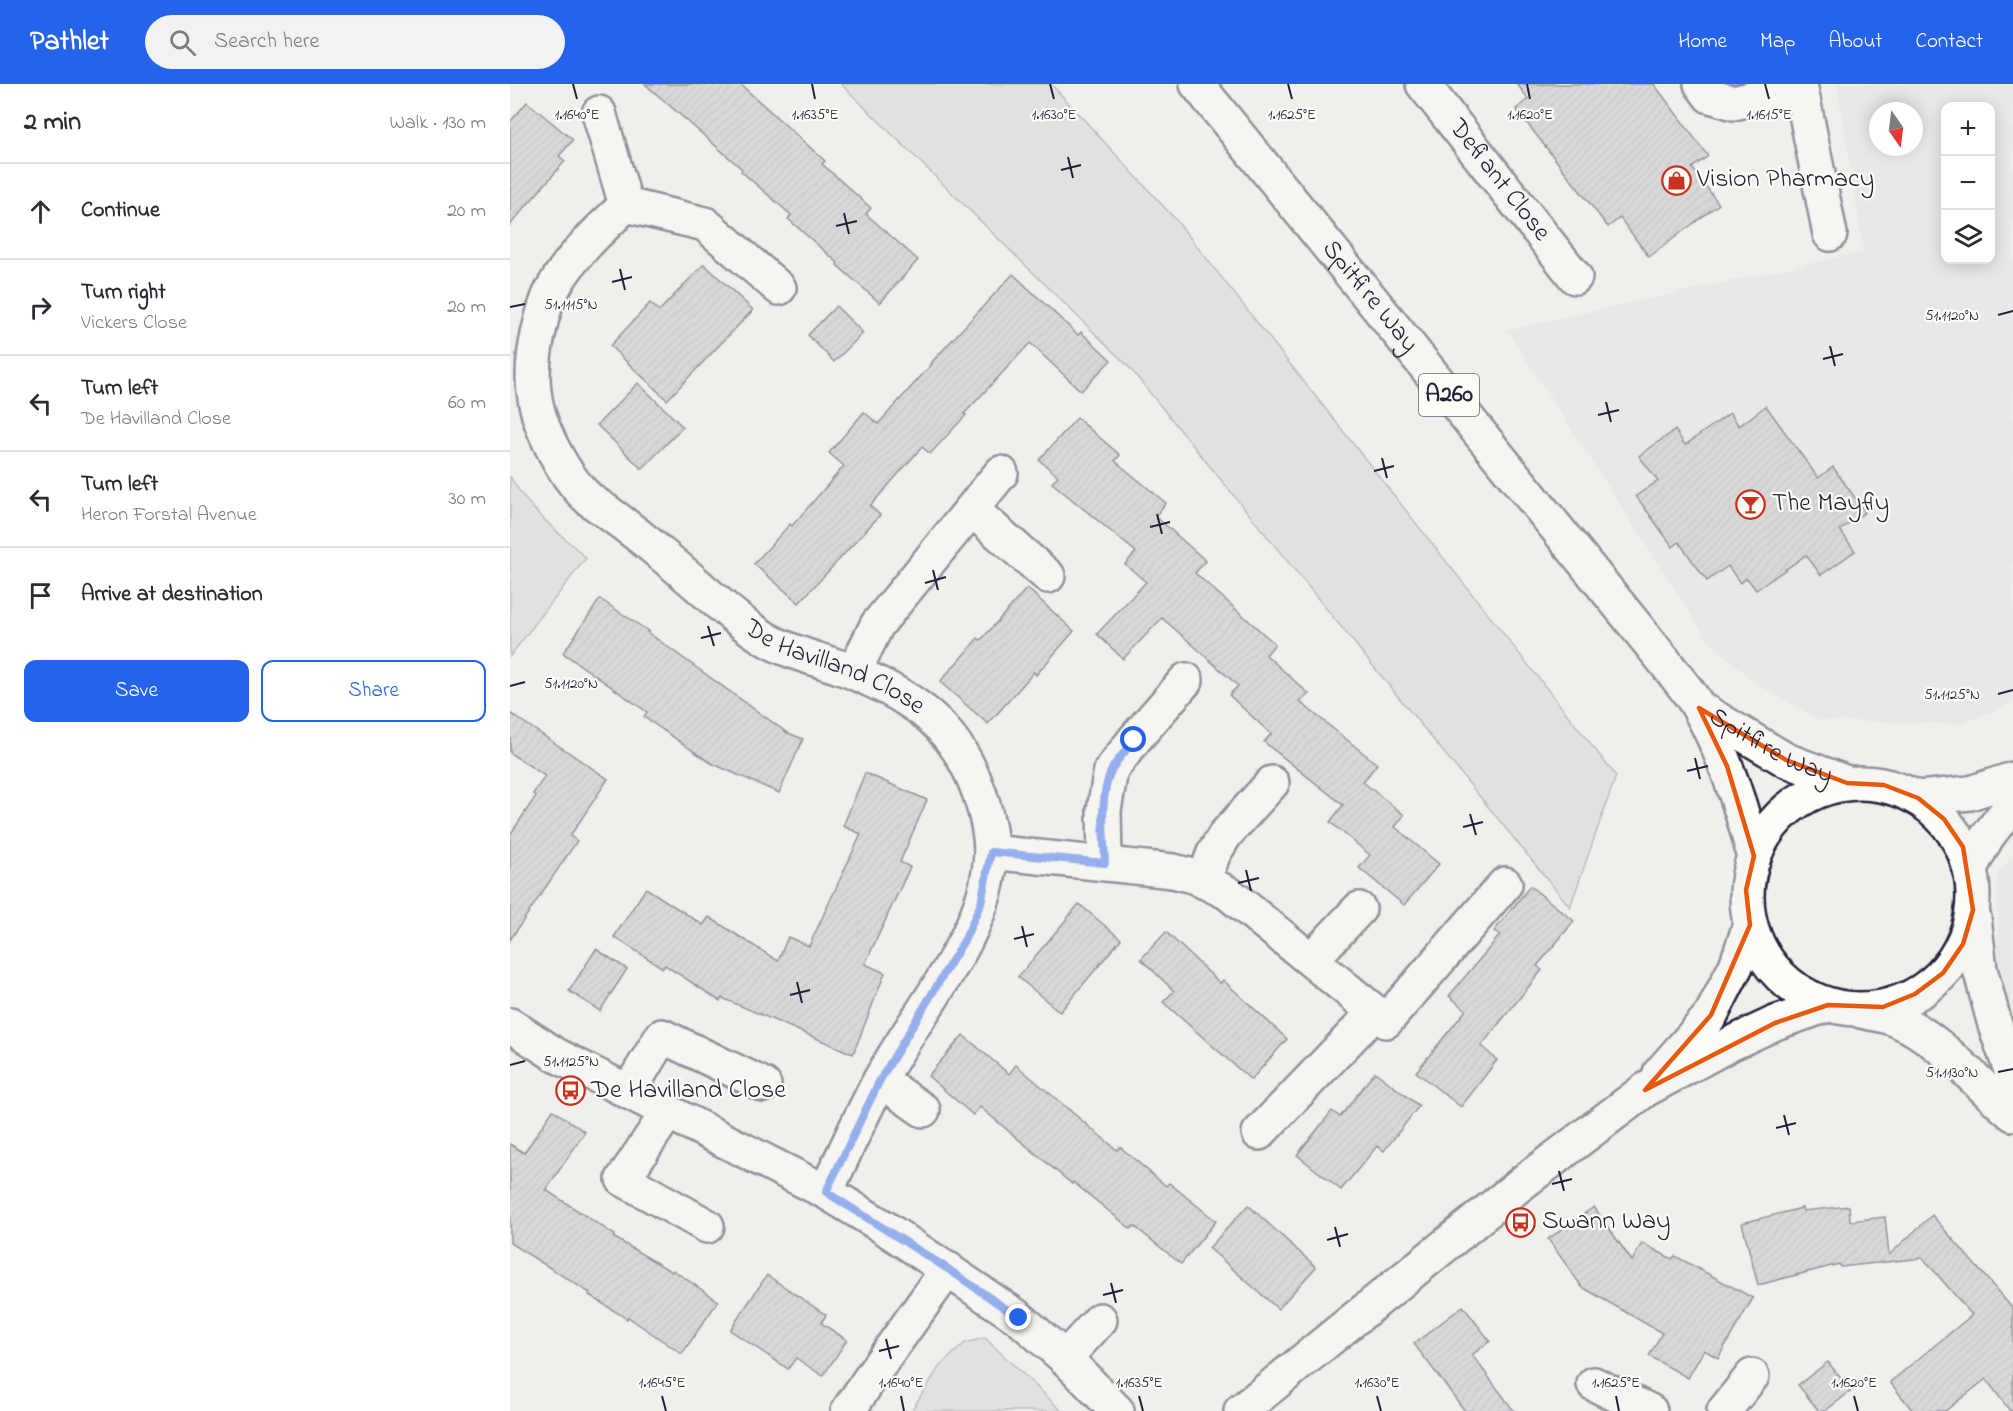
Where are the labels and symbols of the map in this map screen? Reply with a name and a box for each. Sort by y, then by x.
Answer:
north arrow [1869,102,1923,156]
text: 1.1640°E [555,104,599,126]
text: 1.1635°E [791,104,839,126]
text: 1.1630°E [1032,104,1077,126]
text: 1.1625°E [1268,104,1316,126]
text: 1.1620°E [1507,104,1553,126]
text: 1.1615°E [1746,104,1792,126]
street label: Defiant Close [1438,110,1560,250]
place label: Vision Pharmacy [1696,161,1874,199]
shop icon: Vision Pharmacy [1660,164,1692,196]
street label: Spitfire Way [1312,232,1427,362]
text: 51.1115°N [544,294,598,316]
text: 51.1120°N [1925,305,1979,327]
road number: A260 [1419,374,1479,416]
place label: The Mayfly [1772,485,1889,523]
bar icon: The Mayfly [1735,488,1767,520]
street label: De Havilland Close [735,610,933,725]
text: 51.1120°N [544,673,598,695]
text: 51.1125°N [1924,684,1980,706]
street label: Spitfire Way [1701,699,1838,795]
route start [1120,726,1146,752]
text: 51.1125°N [543,1051,599,1073]
text: 51.1130°N [1926,1062,1978,1084]
place label: De Havilland Close [590,1072,786,1110]
bus stop icon: De Havilland Close [554,1075,586,1107]
place label: Swann Way [1542,1203,1671,1241]
bus stop icon: Swann Way [1505,1206,1537,1238]
route end [1005,1304,1031,1330]
text: 1.1645°E [638,1372,686,1394]
text: 1.1640°E [879,1372,923,1394]
text: 1.1635°E [1115,1372,1163,1394]
text: 1.1630°E [1355,1372,1400,1394]
text: 1.1625°E [1592,1372,1640,1394]
text: 1.1620°E [1831,1372,1877,1394]

